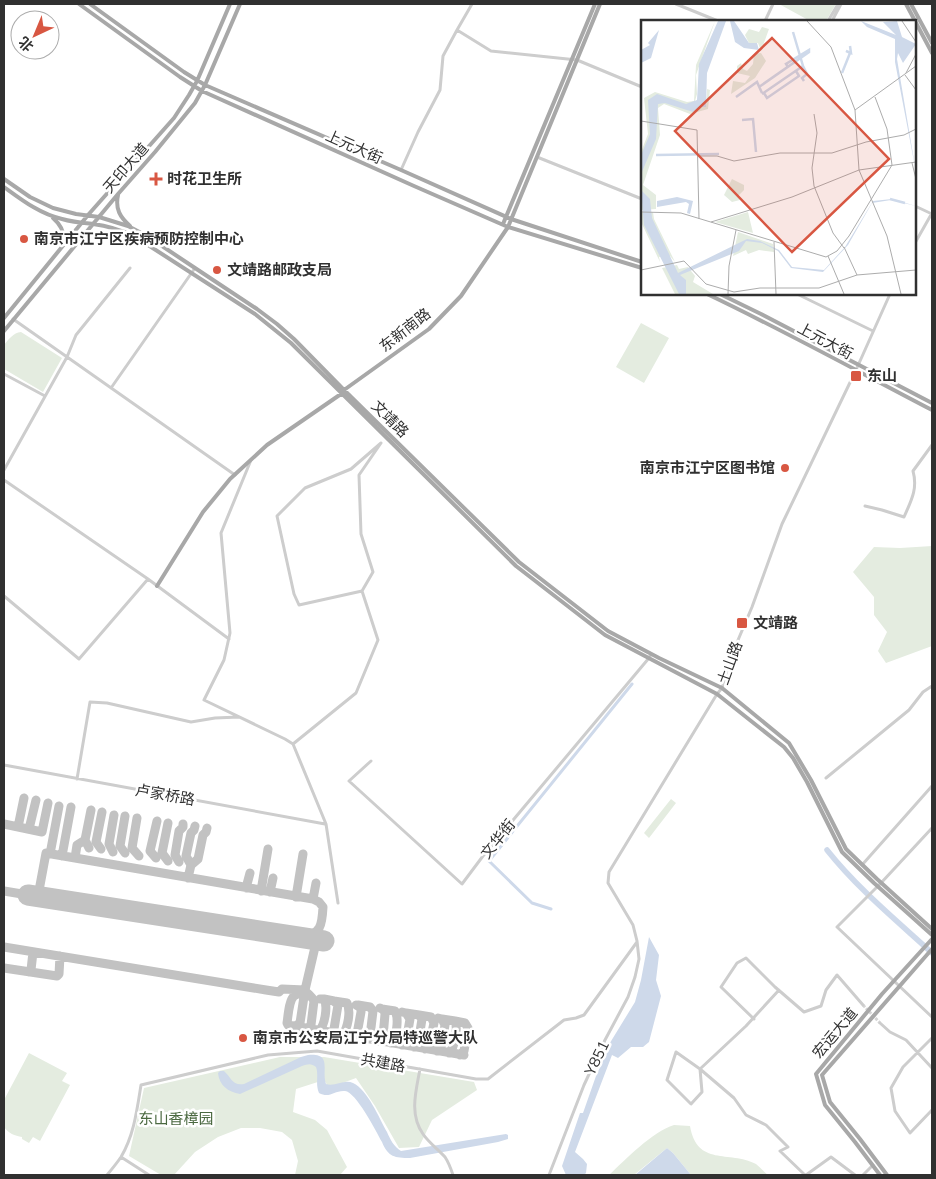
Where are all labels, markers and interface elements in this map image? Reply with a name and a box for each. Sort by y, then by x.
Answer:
north arrow [10,10,60,60]
inset map [641,20,916,295]
text: 北 [15,33,37,56]
street label: 上元大街 [323,126,385,167]
street label: 天印大道 [99,139,152,197]
place label: 时花卫生所 [167,169,242,188]
marker: 时花卫生所 [149,172,163,186]
place label: 南京市江宁区疾病预防控制中心 [34,229,244,248]
marker: 南京市江宁区疾病预防控制中心 [18,233,30,245]
place label: 文靖路邮政支局 [227,260,332,279]
marker: 文靖路邮政支局 [211,264,223,276]
street label: 东新南路 [375,304,434,356]
street label: 上元大街 [794,318,856,363]
place label: 东山 [867,366,897,385]
marker: 东山 [849,369,863,383]
street label: 文靖路 [368,396,413,441]
place label: 南京市江宁区图书馆 [640,458,775,477]
marker: 南京市江宁区图书馆 [779,462,791,474]
place label: 文靖路 [753,613,798,632]
marker: 文靖路 [735,616,749,630]
street label: 土山路 [713,638,746,687]
street label: 卢家桥路 [134,780,196,809]
street label: 文华街 [476,815,519,862]
street label: 宏运大道 [808,1004,861,1062]
place label: 南京市公安局江宁分局特巡警大队 [253,1028,478,1047]
marker: 南京市公安局江宁分局特巡警大队 [237,1032,249,1044]
street label: Y851 [580,1037,613,1079]
street label: 共建路 [359,1049,407,1076]
park label: 东山香樟园 [138,1109,214,1128]

